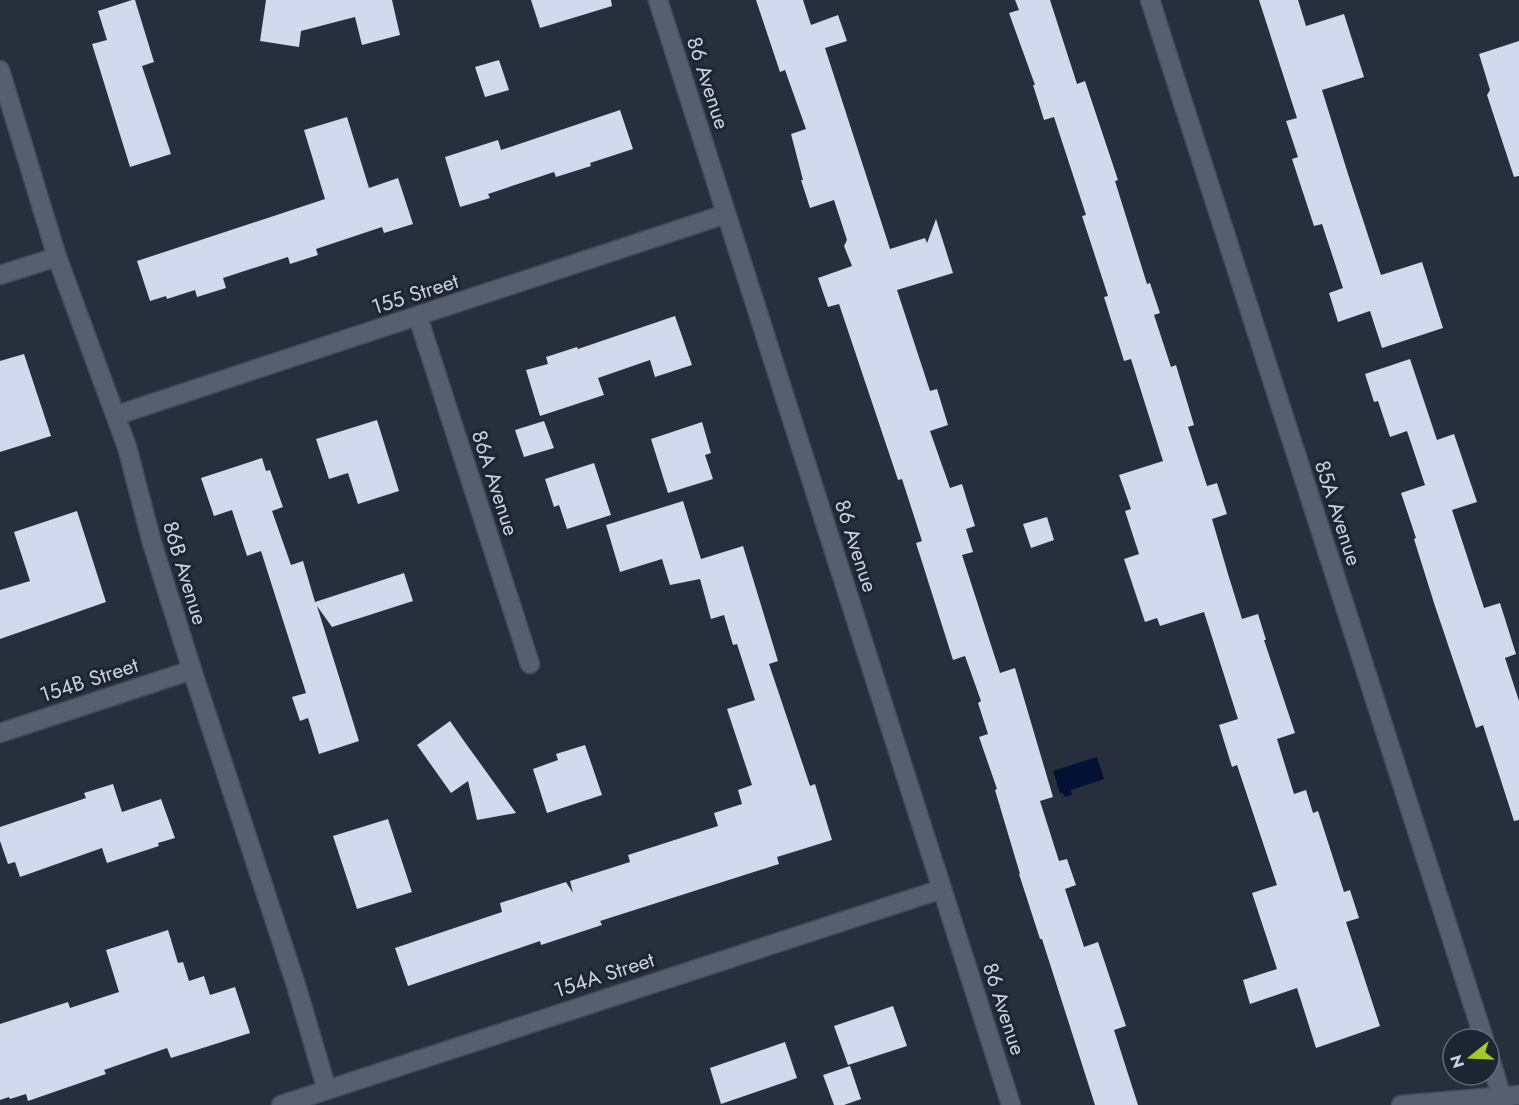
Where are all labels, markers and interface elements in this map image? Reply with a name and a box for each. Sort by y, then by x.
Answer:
street label: 86 Avenue [679,33,737,133]
street label: 155 Street [368,266,462,322]
street label: 86A Avenue [464,426,526,540]
street label: 85A Avenue [1307,457,1369,570]
street label: 86 Avenue [827,496,885,596]
street label: 86B Avenue [155,517,215,629]
street label: 154B Street [36,650,142,710]
street label: 154A Street [550,945,658,1005]
street label: 86 Avenue [975,959,1033,1059]
north arrow [1441,1027,1501,1087]
text: N [1444,1052,1470,1071]

